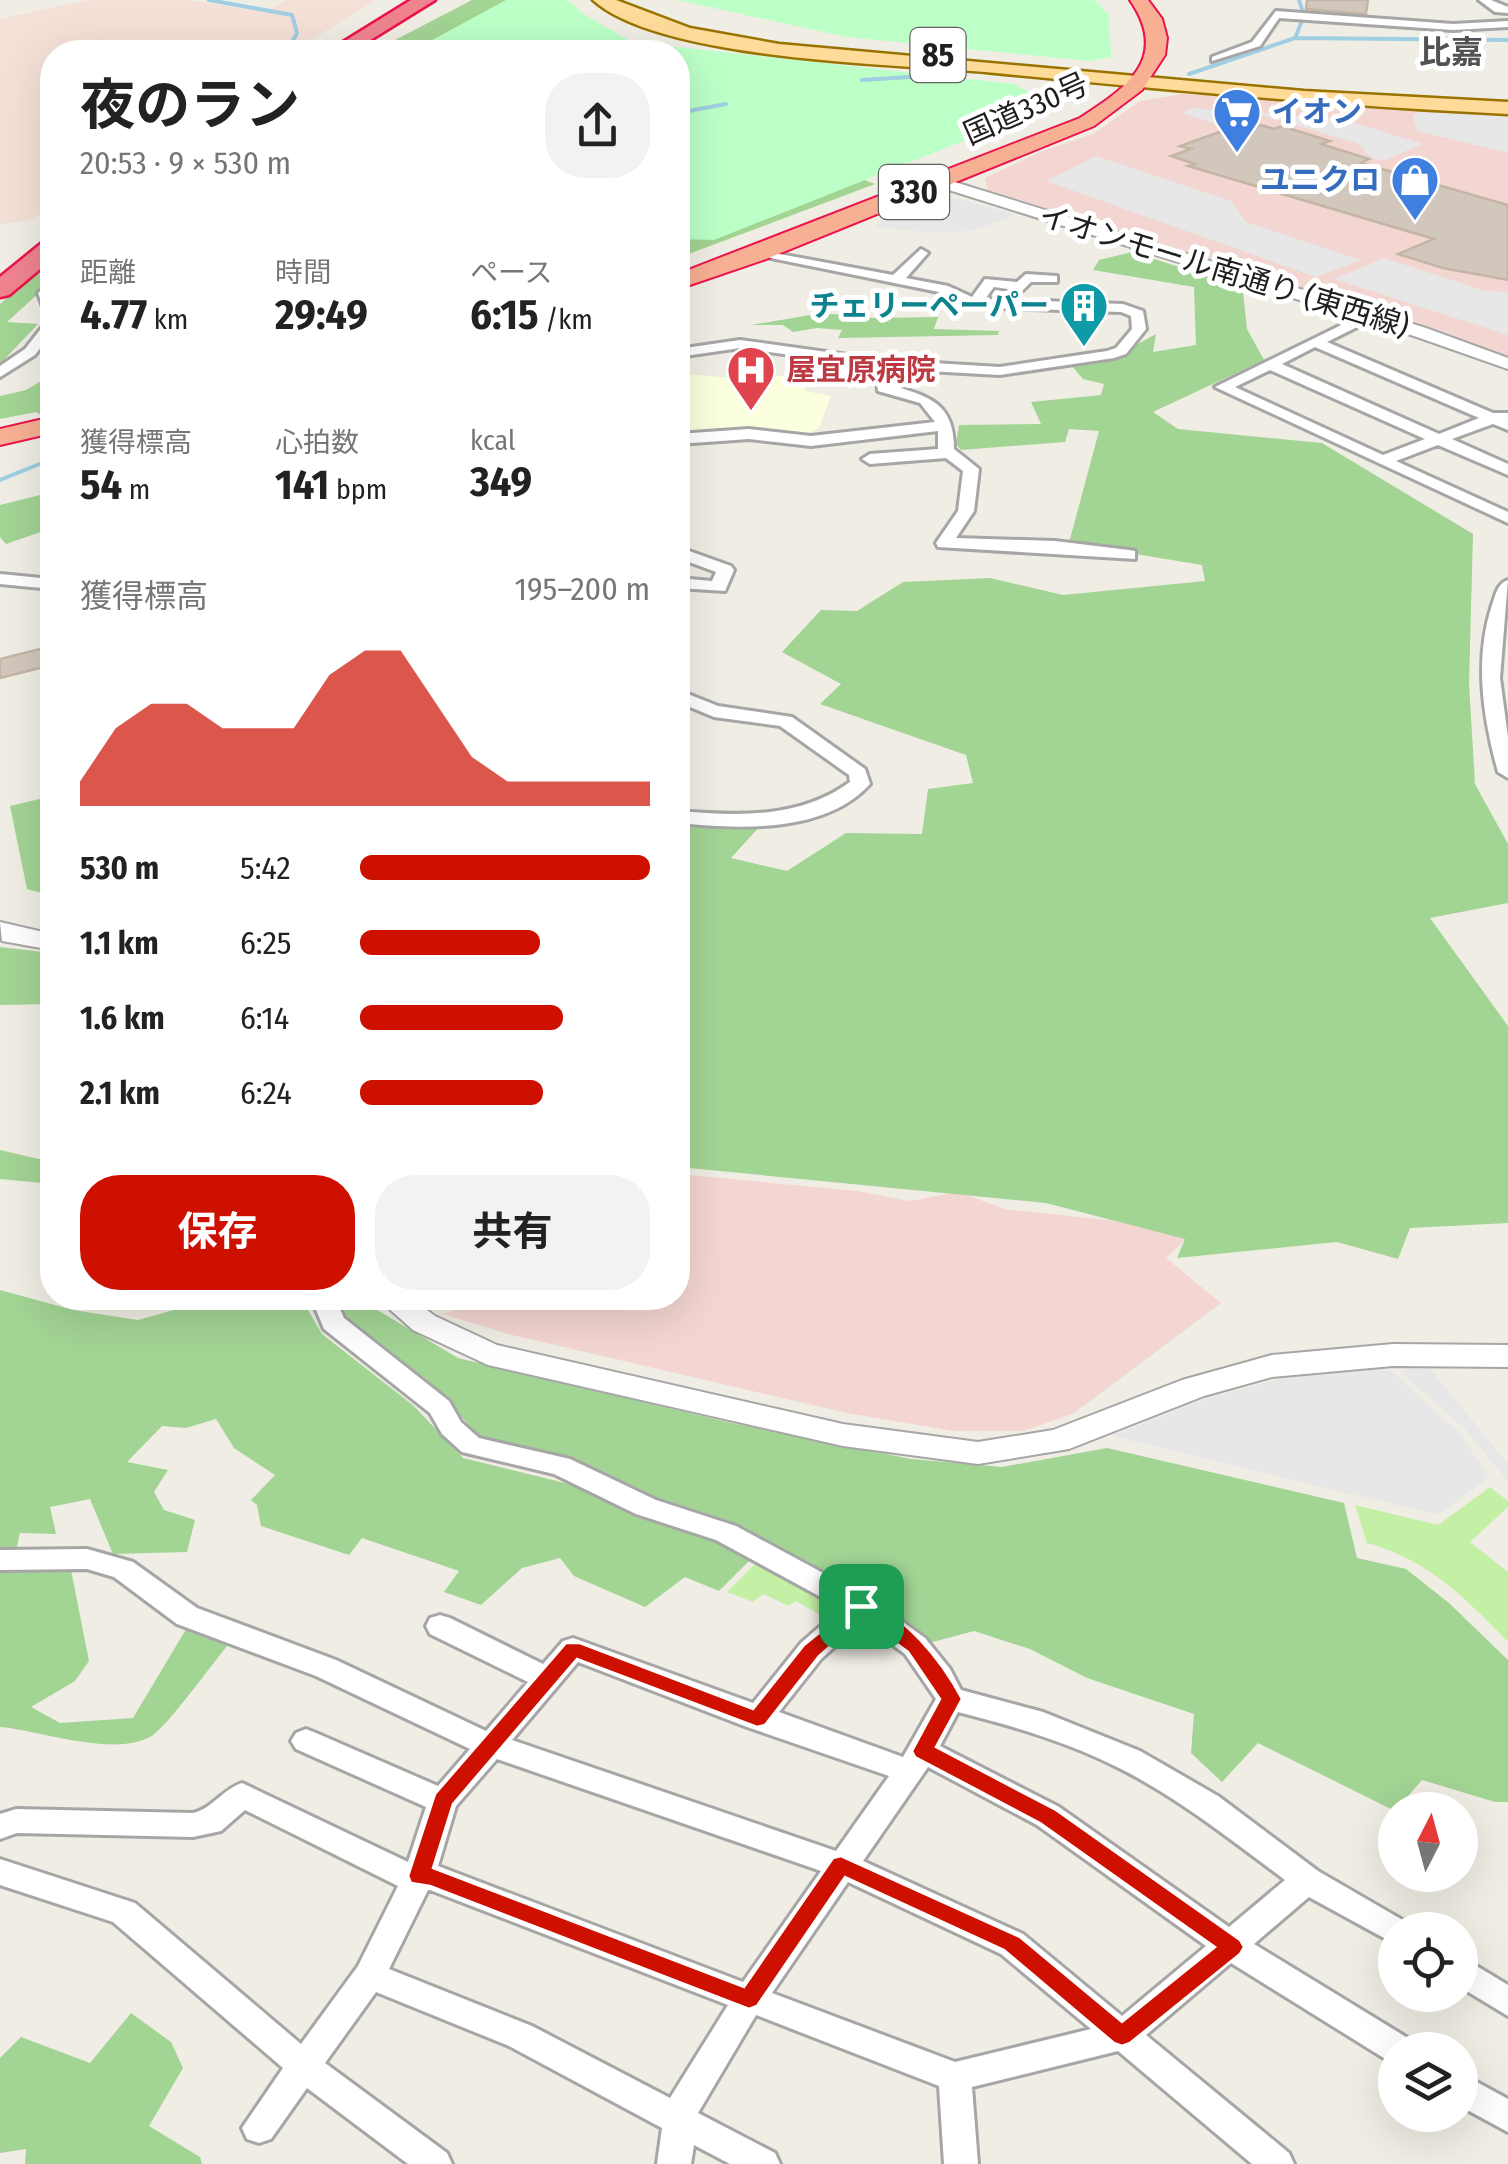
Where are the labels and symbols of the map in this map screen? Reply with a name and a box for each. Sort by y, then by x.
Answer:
road number: 85 [910,28,966,82]
district label: 比嘉 [1419,33,1483,71]
street label: 国道330号 [958,66,1094,152]
supermarket icon: イオン [1211,86,1263,154]
place label: イオン [1272,94,1362,130]
shop icon: ユニクロ [1389,154,1441,222]
place label: ユニクロ [1260,162,1380,198]
road number: 330 [879,165,949,219]
street label: イオンモール南通り (東西線) [1035,198,1413,344]
building icon: チェリーペーパー [1058,280,1110,348]
place label: チェリーペーパー [809,288,1049,324]
hospital icon: 屋宜原病院 [725,344,777,412]
place label: 屋宜原病院 [786,352,936,388]
pin [819,1564,904,1649]
north arrow [1378,1792,1478,1892]

